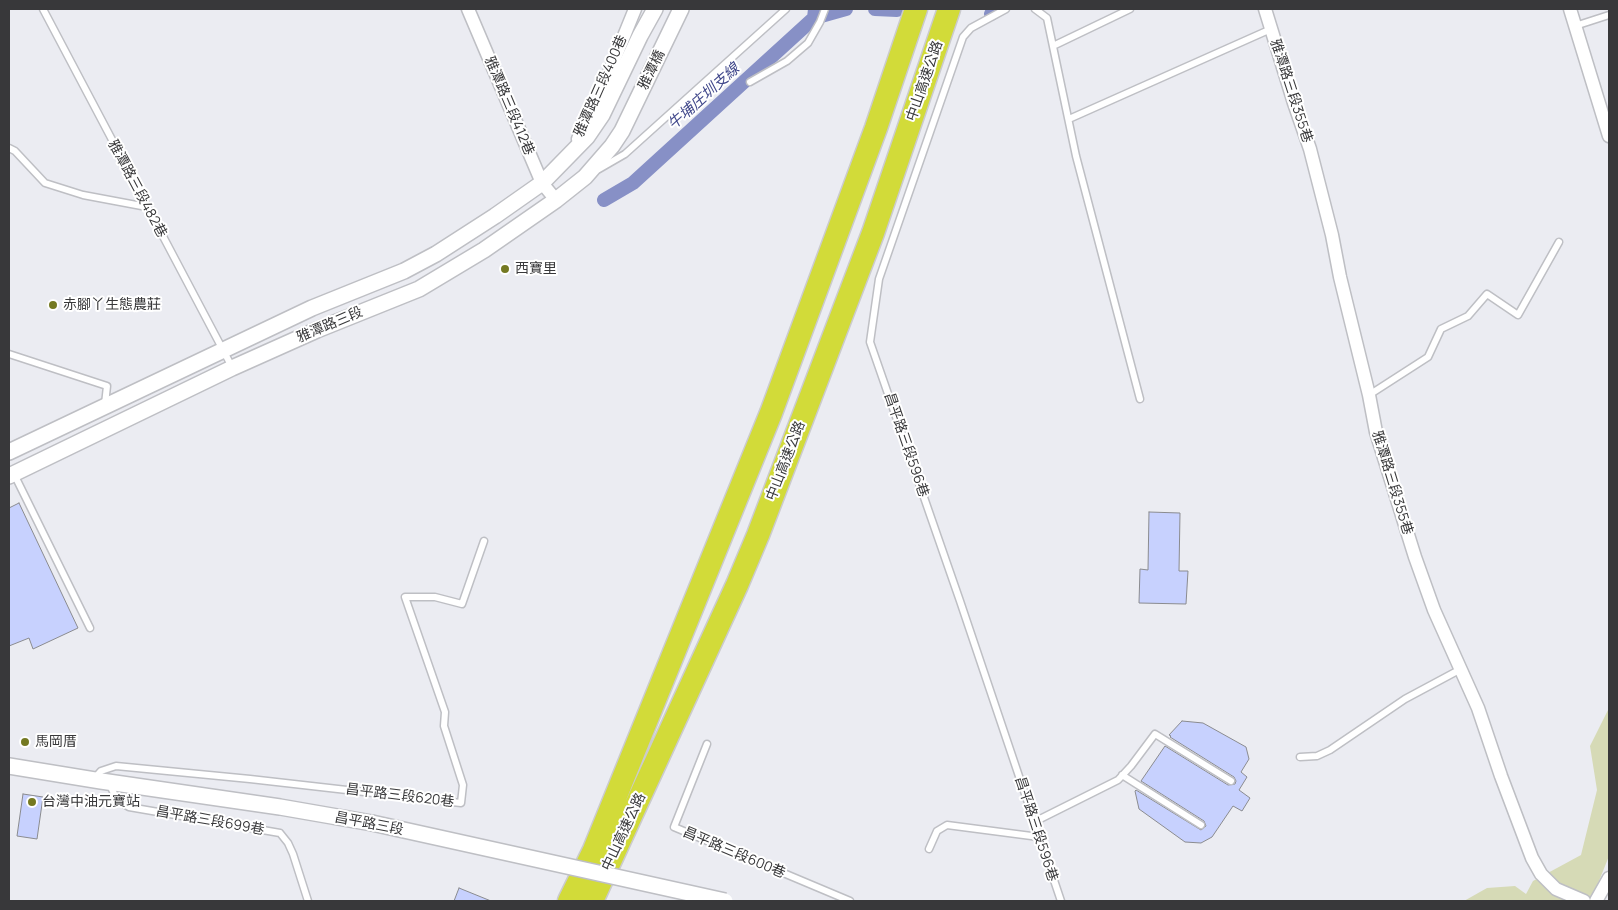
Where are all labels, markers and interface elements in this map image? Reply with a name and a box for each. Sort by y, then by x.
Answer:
street label: 雅潭路三段400巷 [571,33,631,139]
street label: 雅潭路三段355巷 [1266,37,1316,145]
street label: 中山高速公路 [903,39,947,123]
street label: 雅潭橋 [635,47,669,93]
street label: 雅潭路三段412巷 [481,54,537,158]
water label: 牛埔庄圳支線 [665,60,743,134]
street label: 雅潭路三段482巷 [104,137,170,241]
place label: 西寶里 [515,261,557,277]
marker: 西寶里 [499,263,511,275]
place label: 赤腳丫生態農莊 [63,297,161,313]
marker: 赤腳丫生態農莊 [47,299,59,311]
street label: 雅潭路三段 [295,304,365,346]
street label: 昌平路三段596巷 [880,391,932,499]
street label: 中山高速公路 [763,419,809,503]
street label: 雅潭路三段355巷 [1368,429,1416,537]
place label: 馬岡厝 [35,734,77,750]
marker: 馬岡厝 [19,736,31,748]
street label: 昌平路三段596巷 [1011,774,1061,884]
street label: 昌平路三段620巷 [345,781,455,811]
street label: 中山高速公路 [599,790,649,874]
place label: 台灣中油元寶站 [42,794,140,810]
marker: 台灣中油元寶站 [26,796,38,808]
street label: 昌平路三段699巷 [154,803,266,839]
street label: 昌平路三段 [333,809,405,839]
street label: 昌平路三段600巷 [680,824,788,882]

